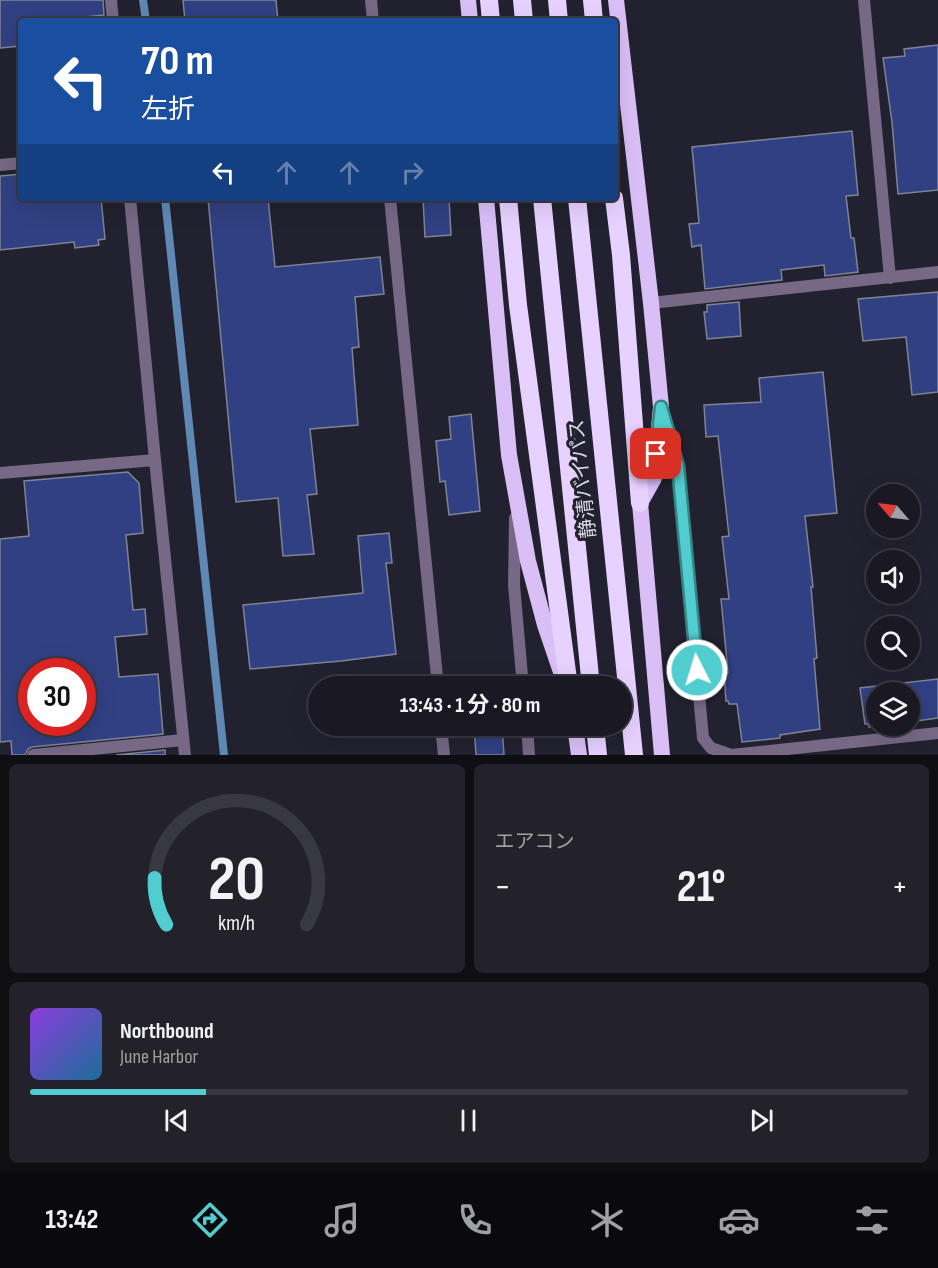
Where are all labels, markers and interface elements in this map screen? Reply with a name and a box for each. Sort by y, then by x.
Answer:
text: 70 m [141,36,214,87]
icon: left [42,42,120,120]
text: 左折 [141,94,195,126]
icon: left [207,156,240,189]
icon: ahead [270,156,303,189]
icon: ahead [333,156,366,189]
icon: right [396,156,429,189]
street label: 静清バイパス [565,418,601,540]
pin [630,428,681,479]
icon: arrive [639,437,672,470]
north arrow [866,484,920,538]
map controls [866,484,920,736]
button: sound [866,550,920,604]
button: search [866,616,920,670]
position arrow [665,638,729,702]
speed limit sign: 30 [18,658,96,736]
button: layers [866,682,920,736]
text: 13:43 · 1 分 · 80 m [400,692,540,719]
text: エアコン [495,830,575,854]
text: 20 [208,843,265,918]
text: 21° [677,860,726,915]
text: − [495,867,511,907]
text: + [892,867,908,907]
text: km/h [218,912,255,937]
text: Northbound [120,1018,214,1045]
text: June Harbor [120,1045,198,1069]
icon: previous [160,1104,193,1137]
icon: pause [452,1104,485,1137]
icon: next [745,1104,778,1137]
icon: directions [189,1199,231,1241]
icon: music [321,1199,363,1241]
icon: phone [454,1199,496,1241]
icon: climate [586,1199,628,1241]
icon: car [718,1199,760,1241]
icon: filters [851,1199,893,1241]
text: 13:42 [45,1204,98,1236]

